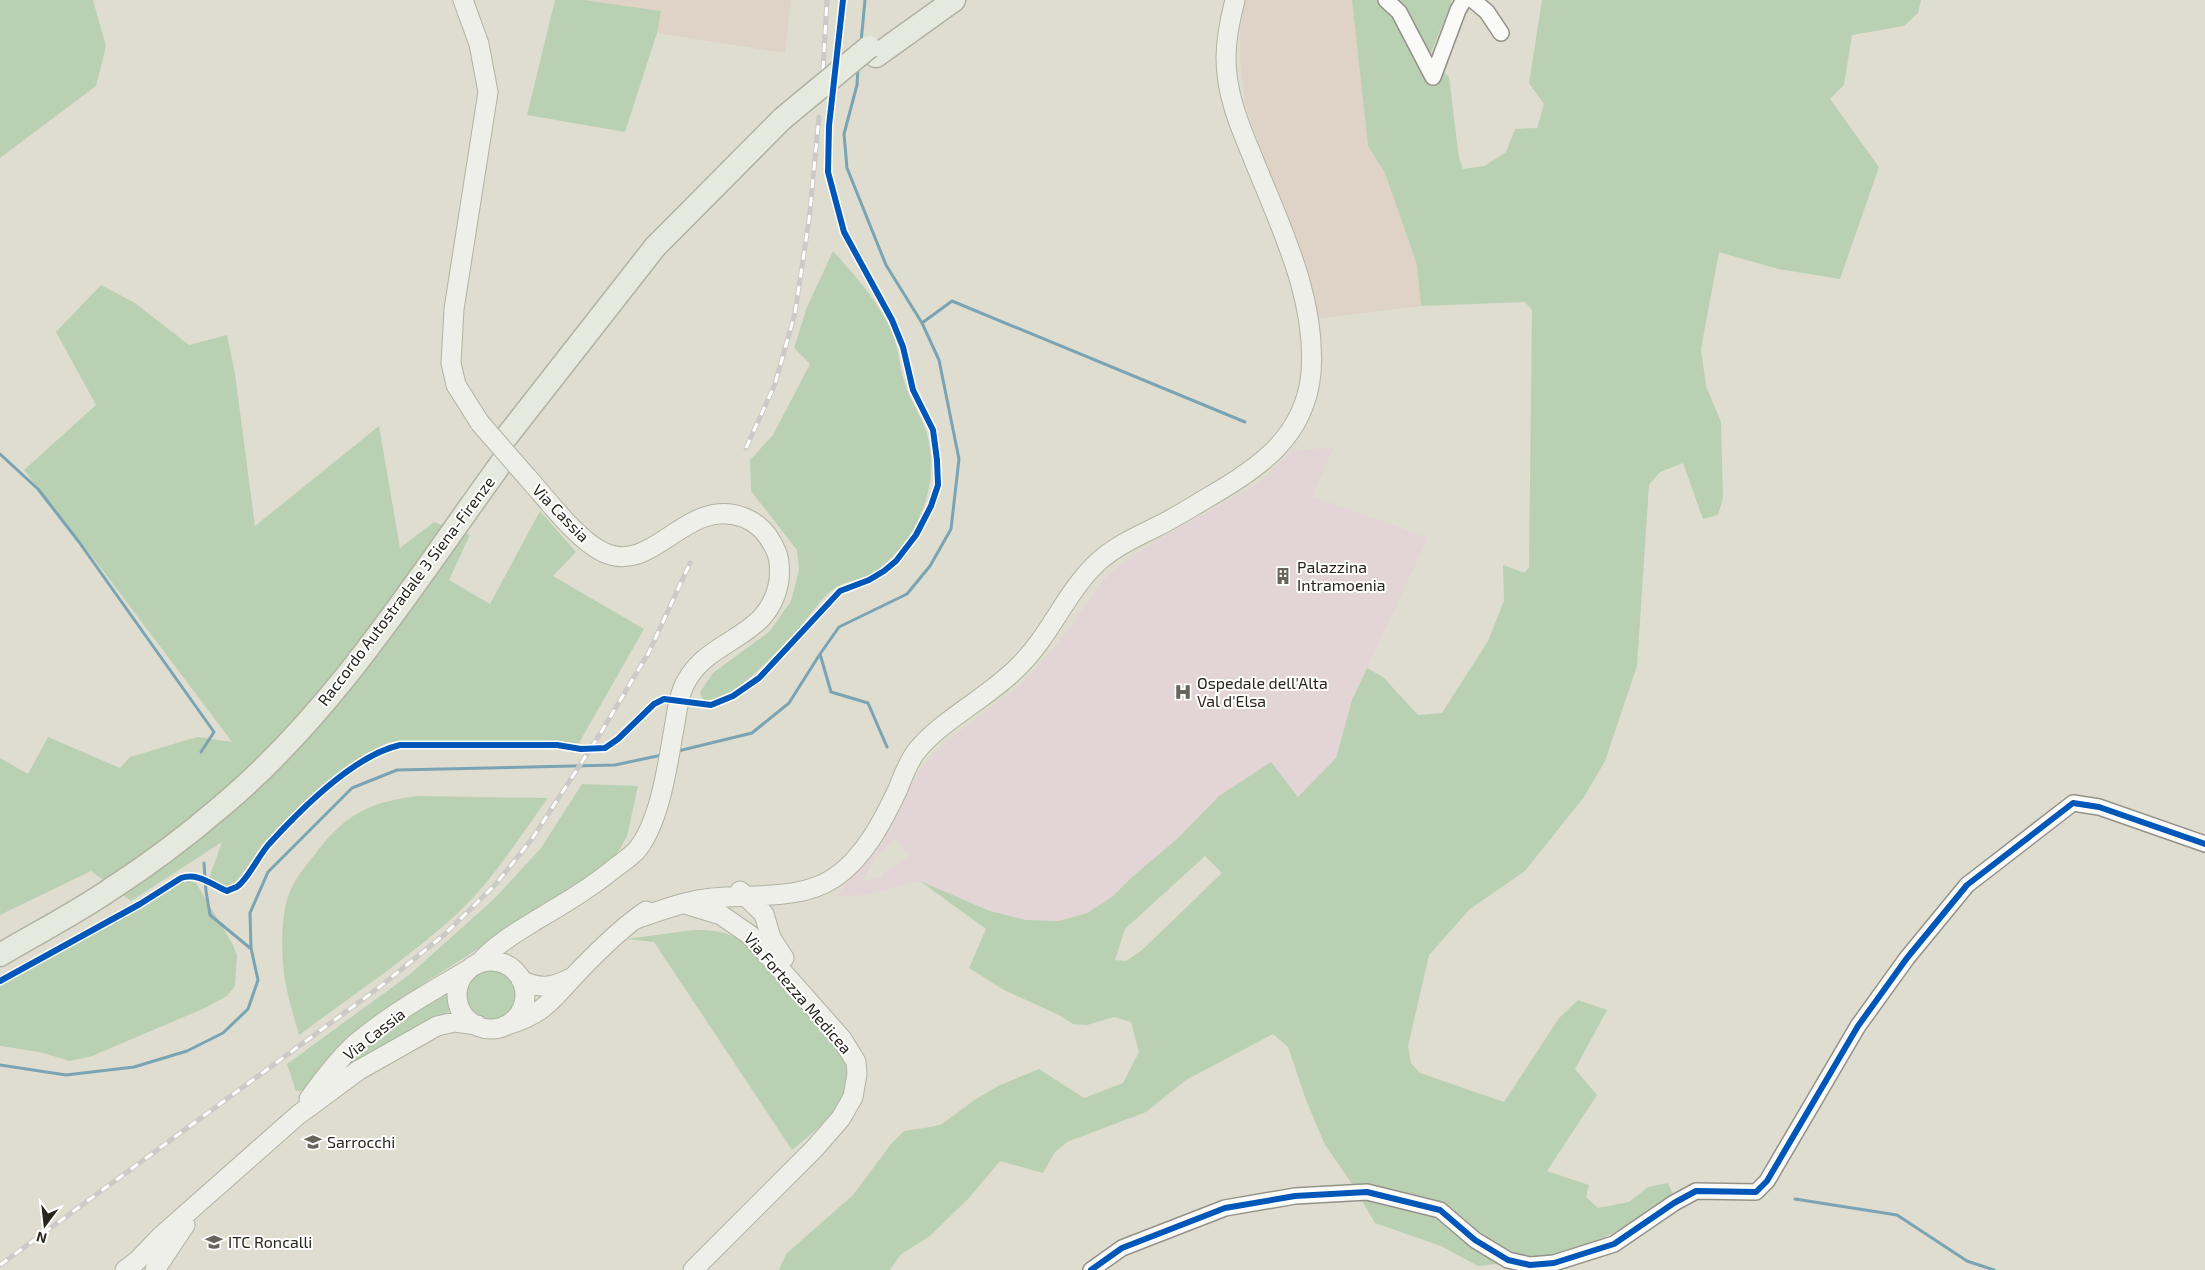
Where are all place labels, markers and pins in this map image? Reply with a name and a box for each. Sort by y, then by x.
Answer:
place label: Palazzina Intramoenia [1297,557,1386,594]
building icon: Palazzina Intramoenia [1273,566,1293,586]
place label: Ospedale dell'Alta Val d'Elsa [1197,673,1328,710]
hospital icon: Ospedale dell'Alta Val d'Elsa [1173,682,1193,702]
school or university icon: Sarrocchi [303,1132,323,1152]
place label: Sarrocchi [327,1132,395,1151]
school or university icon: ITC Roncalli [204,1232,224,1252]
place label: ITC Roncalli [228,1232,312,1251]

